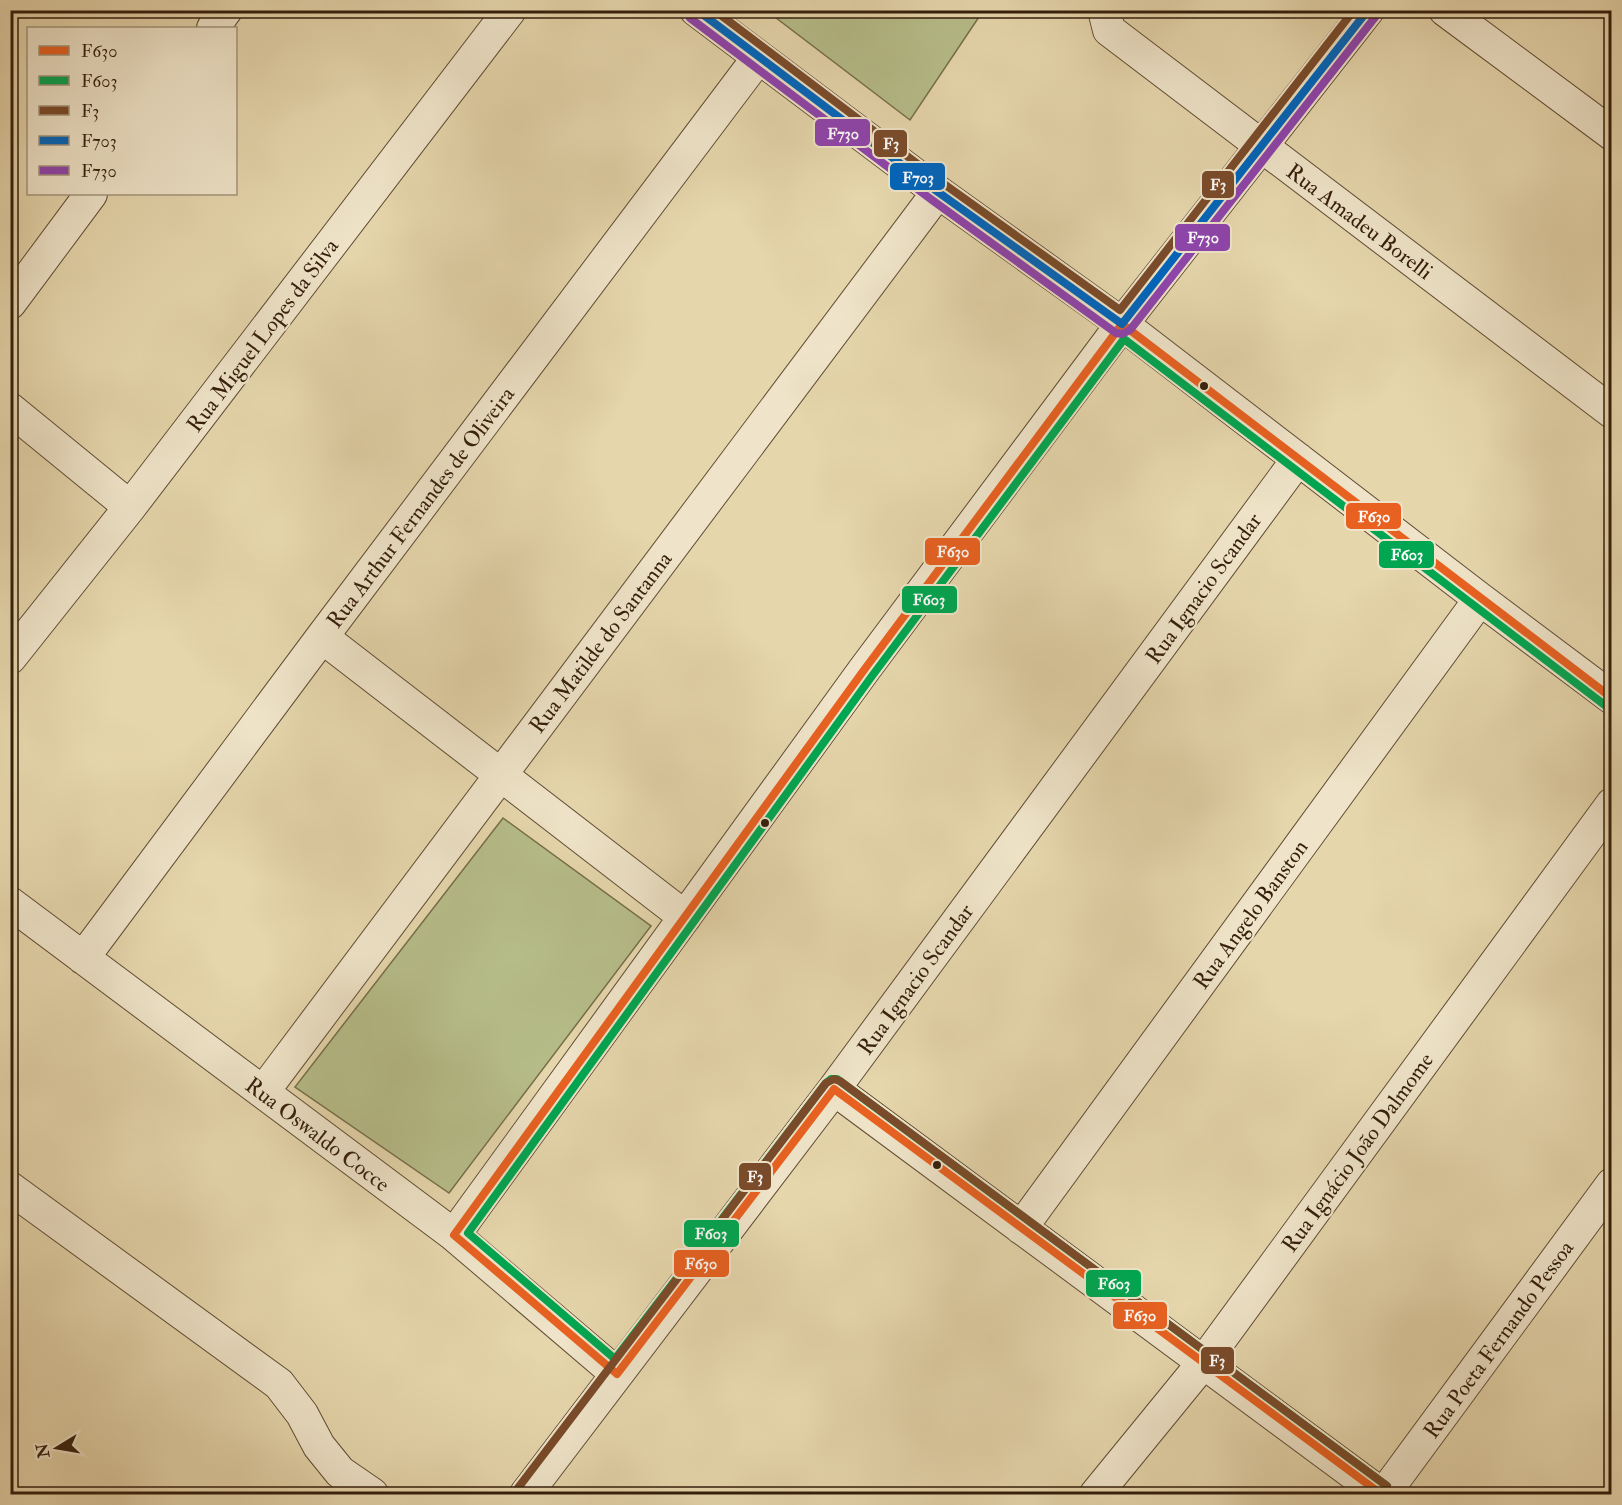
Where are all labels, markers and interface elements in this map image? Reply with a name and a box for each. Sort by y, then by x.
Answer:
legend [27,27,237,195]
text: F630 [81,40,118,63]
text: F603 [81,70,118,93]
text: F3 [81,100,99,123]
line badge: F730 [814,118,871,147]
text: F730 [827,124,859,144]
line badge: F3 [873,129,908,158]
text: F703 [81,130,117,153]
text: F3 [883,134,899,154]
street label: Rua Amadeu Borelli [1281,158,1438,286]
text: F730 [81,160,117,183]
line badge: F703 [889,162,946,191]
text: F703 [902,168,934,188]
line badge: F3 [1201,170,1235,199]
text: F3 [1210,175,1226,195]
line badge: F730 [1174,223,1231,252]
text: F730 [1187,228,1219,248]
street label: Rua Miguel Lopes da Silva [181,233,346,439]
street label: Rua Arthur Fernandes de Oliveira [321,380,521,634]
unlabelled marker [1198,380,1210,392]
line badge: F630 [1345,502,1402,530]
street label: Rua Ignacio Scandar [1140,507,1269,670]
text: F630 [1358,507,1390,527]
line badge: F630 [924,537,981,566]
line badge: F603 [1378,540,1435,569]
text: F630 [937,542,969,562]
street label: Rua Matilde do Santanna [523,545,679,739]
text: F603 [1391,545,1423,565]
line badge: F603 [901,585,958,614]
text: F603 [913,590,945,610]
unlabelled marker [759,817,771,829]
street label: Rua Angelo Banston [1187,834,1314,995]
street label: Rua Ignacio Scandar [852,898,981,1061]
street label: Rua Ignácio João Dalmome [1276,1047,1440,1258]
street label: Rua Oswaldo Cocce [240,1071,395,1198]
unlabelled marker [931,1159,943,1171]
line badge: F3 [738,1162,772,1191]
text: F3 [747,1167,763,1187]
line badge: F603 [683,1219,740,1248]
text: F603 [695,1224,727,1244]
street label: Rua Poeta Fernando Pessoa [1418,1234,1581,1444]
line badge: F630 [673,1249,730,1278]
text: F630 [685,1254,717,1274]
line badge: F603 [1085,1269,1142,1298]
text: F603 [1098,1274,1130,1294]
line badge: F630 [1112,1301,1168,1330]
text: F630 [1124,1306,1156,1326]
line badge: F3 [1200,1346,1235,1375]
text: F3 [1209,1351,1225,1371]
north arrow [27,1418,87,1478]
text: N [32,1441,55,1461]

